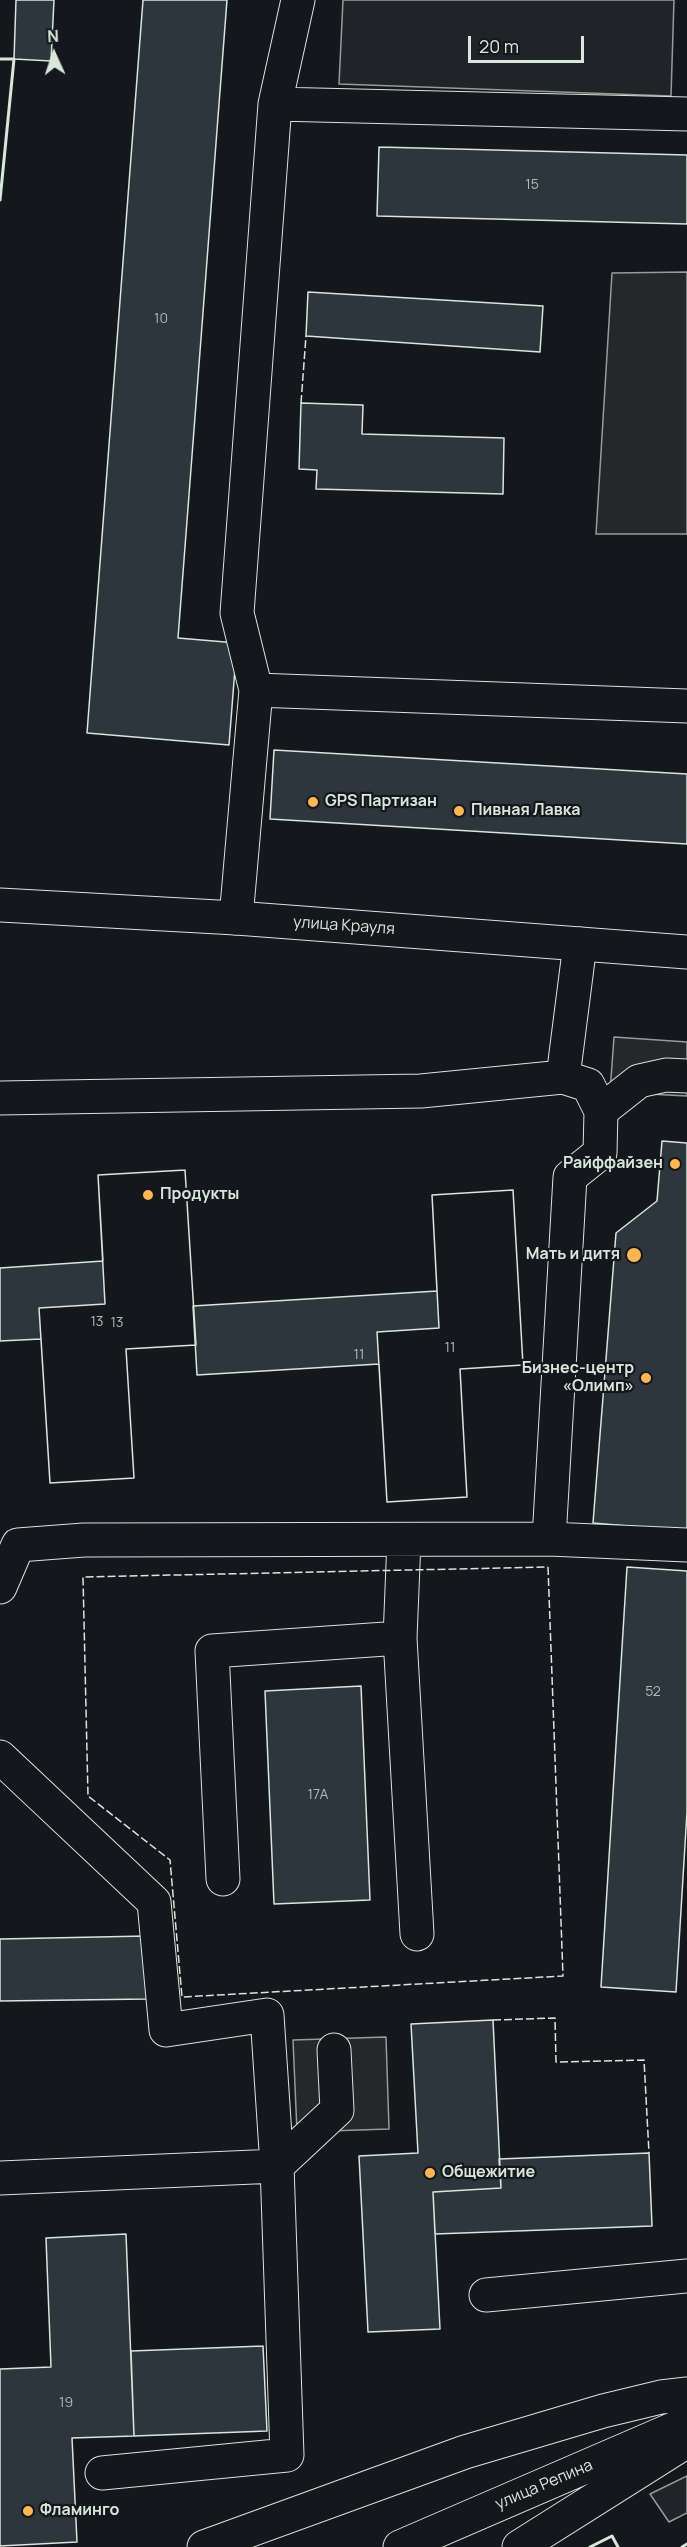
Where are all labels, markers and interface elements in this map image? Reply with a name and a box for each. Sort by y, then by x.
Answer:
north arrow [24,24,84,84]
scale bar [471,24,586,62]
text: N [47,25,59,47]
text: 20 m [479,34,519,58]
house number: 15 [525,177,539,193]
house number: 10 [154,311,168,327]
place label: GPS Партизан [325,792,437,812]
marker: GPS Партизан [306,795,320,809]
place label: Пивная Лавка [471,801,581,821]
marker: Пивная Лавка [452,804,466,818]
street label: улица Крауля [292,913,396,939]
place label: Райффайзен [563,1154,663,1174]
marker: Райффайзен [668,1157,682,1171]
place label: Продукты [160,1185,239,1205]
marker: Продукты [141,1188,155,1202]
place label: Мать и дитя [526,1245,620,1265]
marker: Мать и дитя [625,1246,643,1264]
house number: 13 [90,1314,104,1330]
house number: 13 [110,1315,124,1331]
house number: 11 [445,1340,455,1356]
house number: 11 [354,1347,364,1363]
place label: Бизнес-центр «Олимп» [522,1359,634,1397]
marker: Бизнес-центр «Олимп» [639,1371,653,1385]
house number: 52 [645,1684,661,1700]
house number: 17А [308,1787,328,1803]
place label: Общежитие [442,2163,535,2183]
marker: Общежитие [423,2166,437,2180]
house number: 19 [59,2395,73,2411]
street label: улица Репина [492,2456,596,2514]
place label: Фламинго [40,2501,119,2521]
marker: Фламинго [21,2504,35,2518]

